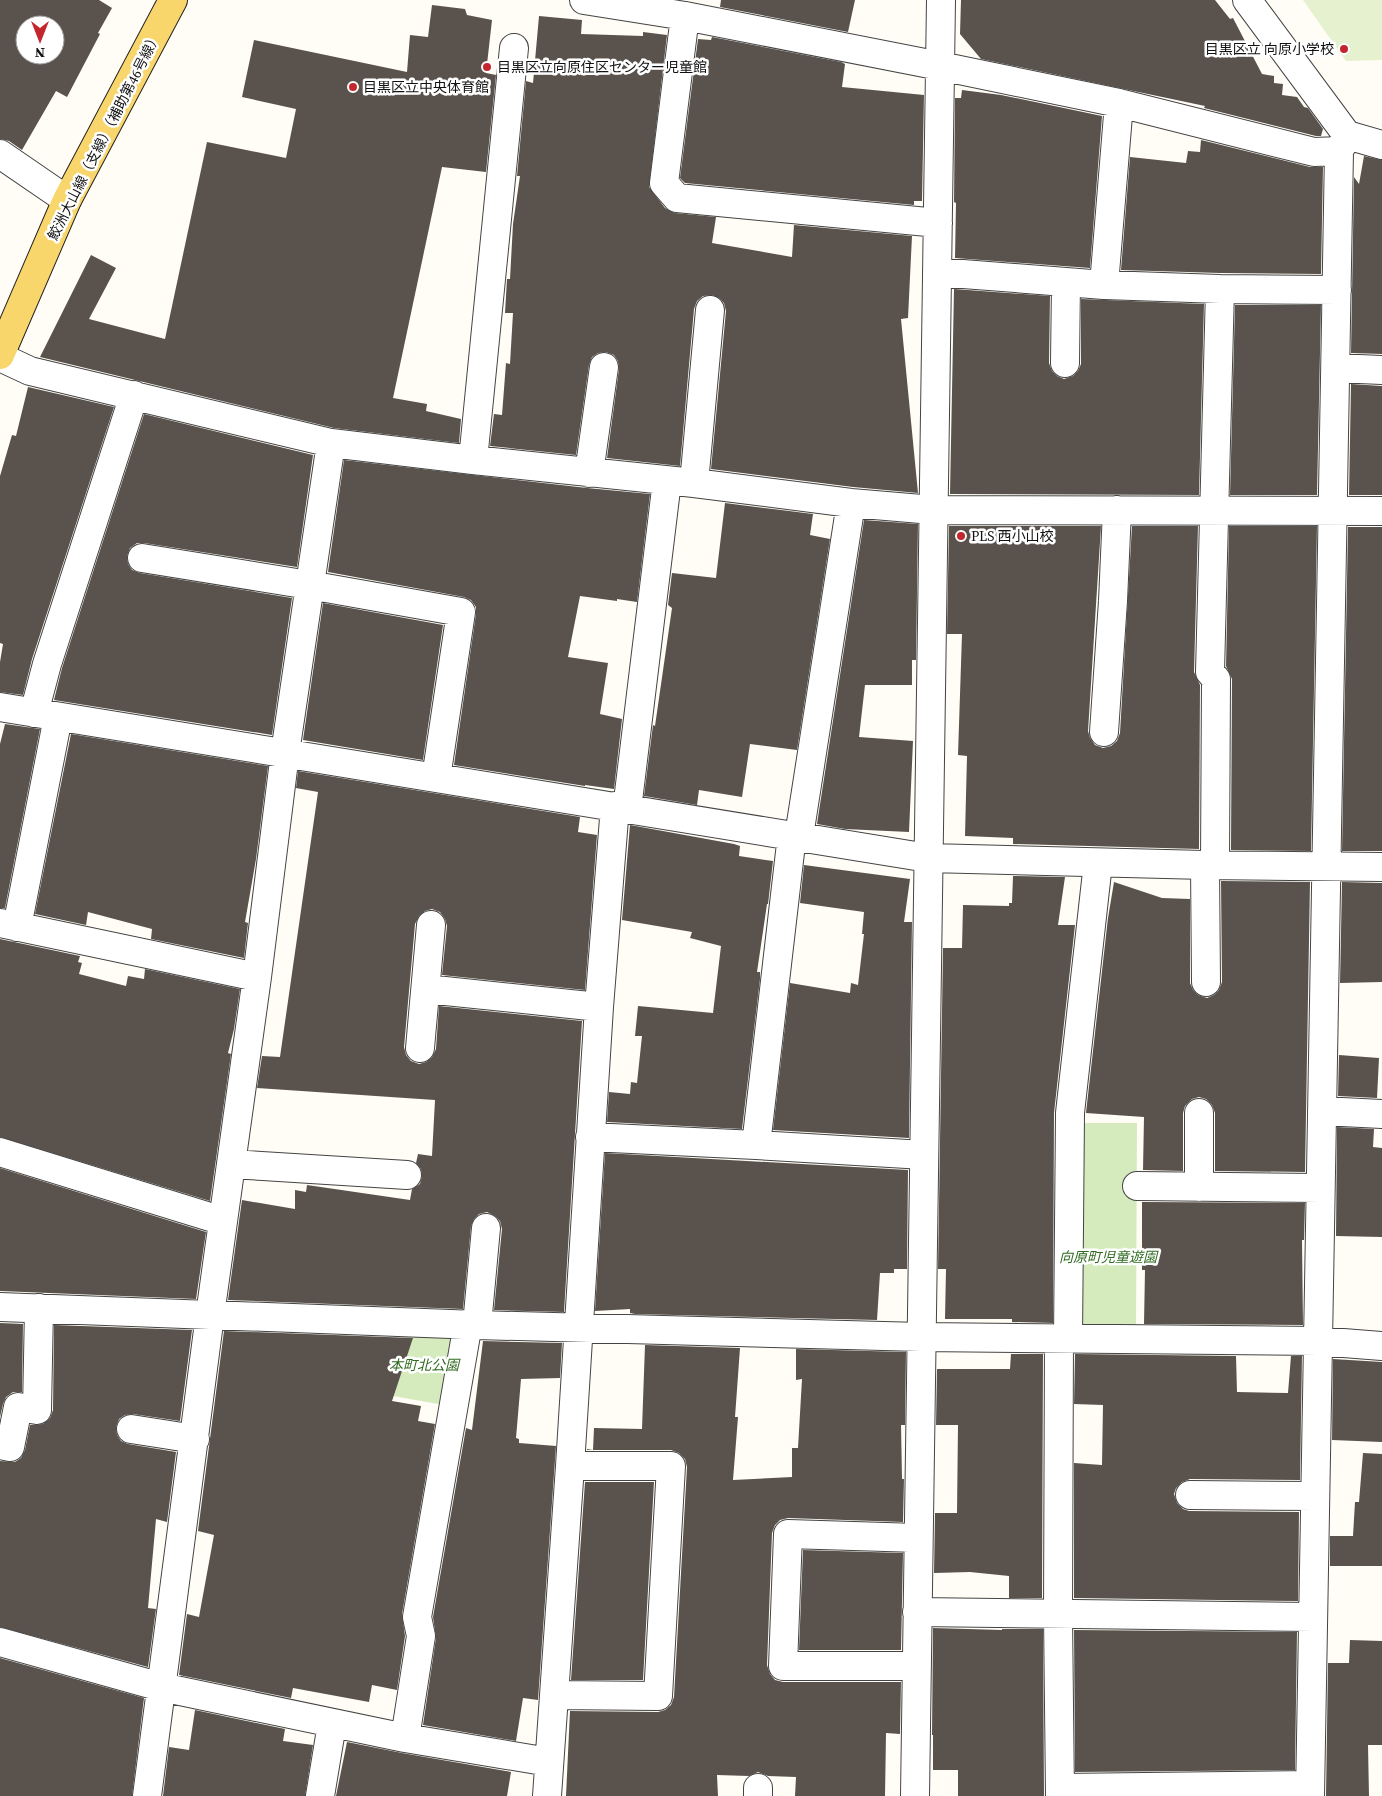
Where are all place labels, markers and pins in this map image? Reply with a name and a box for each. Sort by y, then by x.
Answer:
place label: 目黒区立 向原小学校 [1205,39,1334,59]
marker: 目黒区立 向原小学校 [1338,43,1350,55]
place label: 目黒区立向原住区センター児童館 [497,57,707,77]
marker: 目黒区立向原住区センター児童館 [481,61,493,73]
place label: 目黒区立中央体育館 [363,77,489,97]
marker: 目黒区立中央体育館 [347,81,359,93]
place label: PLS 西小山校 [971,526,1054,546]
marker: PLS 西小山校 [955,530,967,542]

